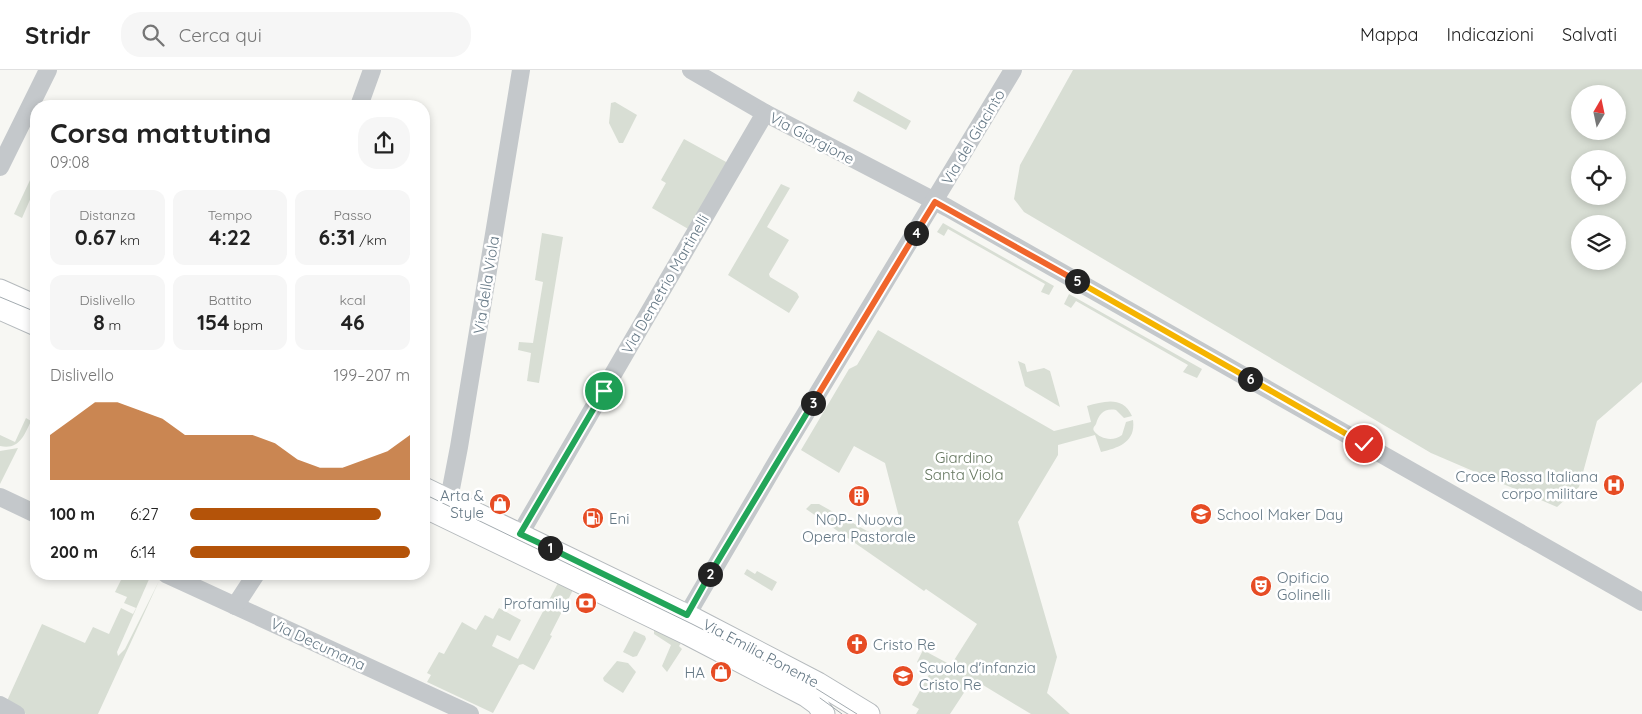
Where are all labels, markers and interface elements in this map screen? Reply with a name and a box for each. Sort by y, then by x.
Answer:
search box [121,12,471,57]
text: Stridr [25,20,91,50]
icon: search [139,21,167,49]
text: Cerca qui [179,23,262,47]
text: Mappa [1360,23,1418,46]
text: Indicazioni [1446,23,1534,46]
text: Salvati [1562,23,1617,46]
north arrow [1571,85,1626,140]
map controls [1571,85,1626,270]
street label: Via del Giacinto [937,86,1009,188]
street label: Via Giorgione [766,108,858,168]
text: Corsa mattutina [50,115,271,150]
button: share [358,117,410,169]
button: locate [1571,150,1626,205]
text: 09:08 [50,152,90,172]
text: Distanza [79,206,135,224]
text: Tempo [208,206,252,224]
text: Passo [333,206,372,224]
street label: Via Demetrio Martinelli [617,211,713,357]
button: layers [1571,215,1626,270]
pin: 4 [904,220,928,246]
text: 0.67 [75,224,116,250]
text: 4:22 [209,224,251,250]
text: 6:31 [319,224,355,250]
text: 4 [912,224,921,242]
text: km [116,231,140,249]
text: /km [355,231,387,249]
street label: Via della Viola [469,235,503,335]
pin: 5 [1064,268,1090,294]
text: 5 [1073,272,1082,290]
text: Dislivello [79,291,135,309]
text: Battito [208,291,252,309]
text: kcal [340,291,366,309]
text: 8 [93,309,105,335]
text: 154 [197,309,230,335]
text: 46 [341,309,365,335]
text: m [105,316,121,334]
text: bpm [230,316,263,334]
text: Dislivello [50,365,114,385]
text: 199–207 m [333,365,410,385]
pin: 6 [1238,366,1262,392]
pin [583,370,625,412]
text: 6 [1247,370,1254,388]
icon: arrive [590,377,618,405]
pin: 3 [800,390,826,416]
text: 3 [810,394,817,412]
pin [1343,423,1385,465]
icon: check [1350,430,1378,458]
park label: Giardino Santa Viola [924,448,1004,484]
place label: Croce Rossa Italiana corpo militare [1456,467,1598,503]
hospital icon: Croce Rossa Italiana corpo militare [1602,473,1626,497]
building icon: NOP- Nuova Opera Pastorale [847,484,871,508]
place label: Arta & Style [440,486,484,522]
shop icon: Arta & Style [488,492,512,516]
school or university icon: School Maker Day [1189,502,1213,526]
text: 100 m [50,504,95,524]
text: 6:27 [130,504,158,524]
place label: School Maker Day [1217,505,1343,524]
fuel station icon: Eni [581,506,605,530]
place label: Eni [609,509,629,528]
place label: NOP- Nuova Opera Pastorale [802,510,916,546]
pin: 1 [538,536,562,560]
text: 1 [548,539,553,557]
text: 200 m [50,542,98,562]
text: 6:14 [130,542,156,562]
pin: 2 [698,562,722,586]
text: 2 [707,565,714,583]
place label: Opificio Golinelli [1277,568,1330,604]
theatre icon: Opificio Golinelli [1249,574,1273,598]
bank icon: Profamily [574,591,598,615]
place label: Profamily [503,594,570,613]
street label: Via Decumana [267,614,369,674]
street label: Via Emilia Ponente [700,614,822,692]
church icon: Cristo Re [845,632,869,656]
place label: Cristo Re [873,635,935,654]
place label: Scuola d'infanzia Cristo Re [919,658,1036,694]
shop icon: HA [709,660,733,684]
place label: HA [684,663,705,682]
school or university icon: Scuola d'infanzia Cristo Re [891,664,915,688]

